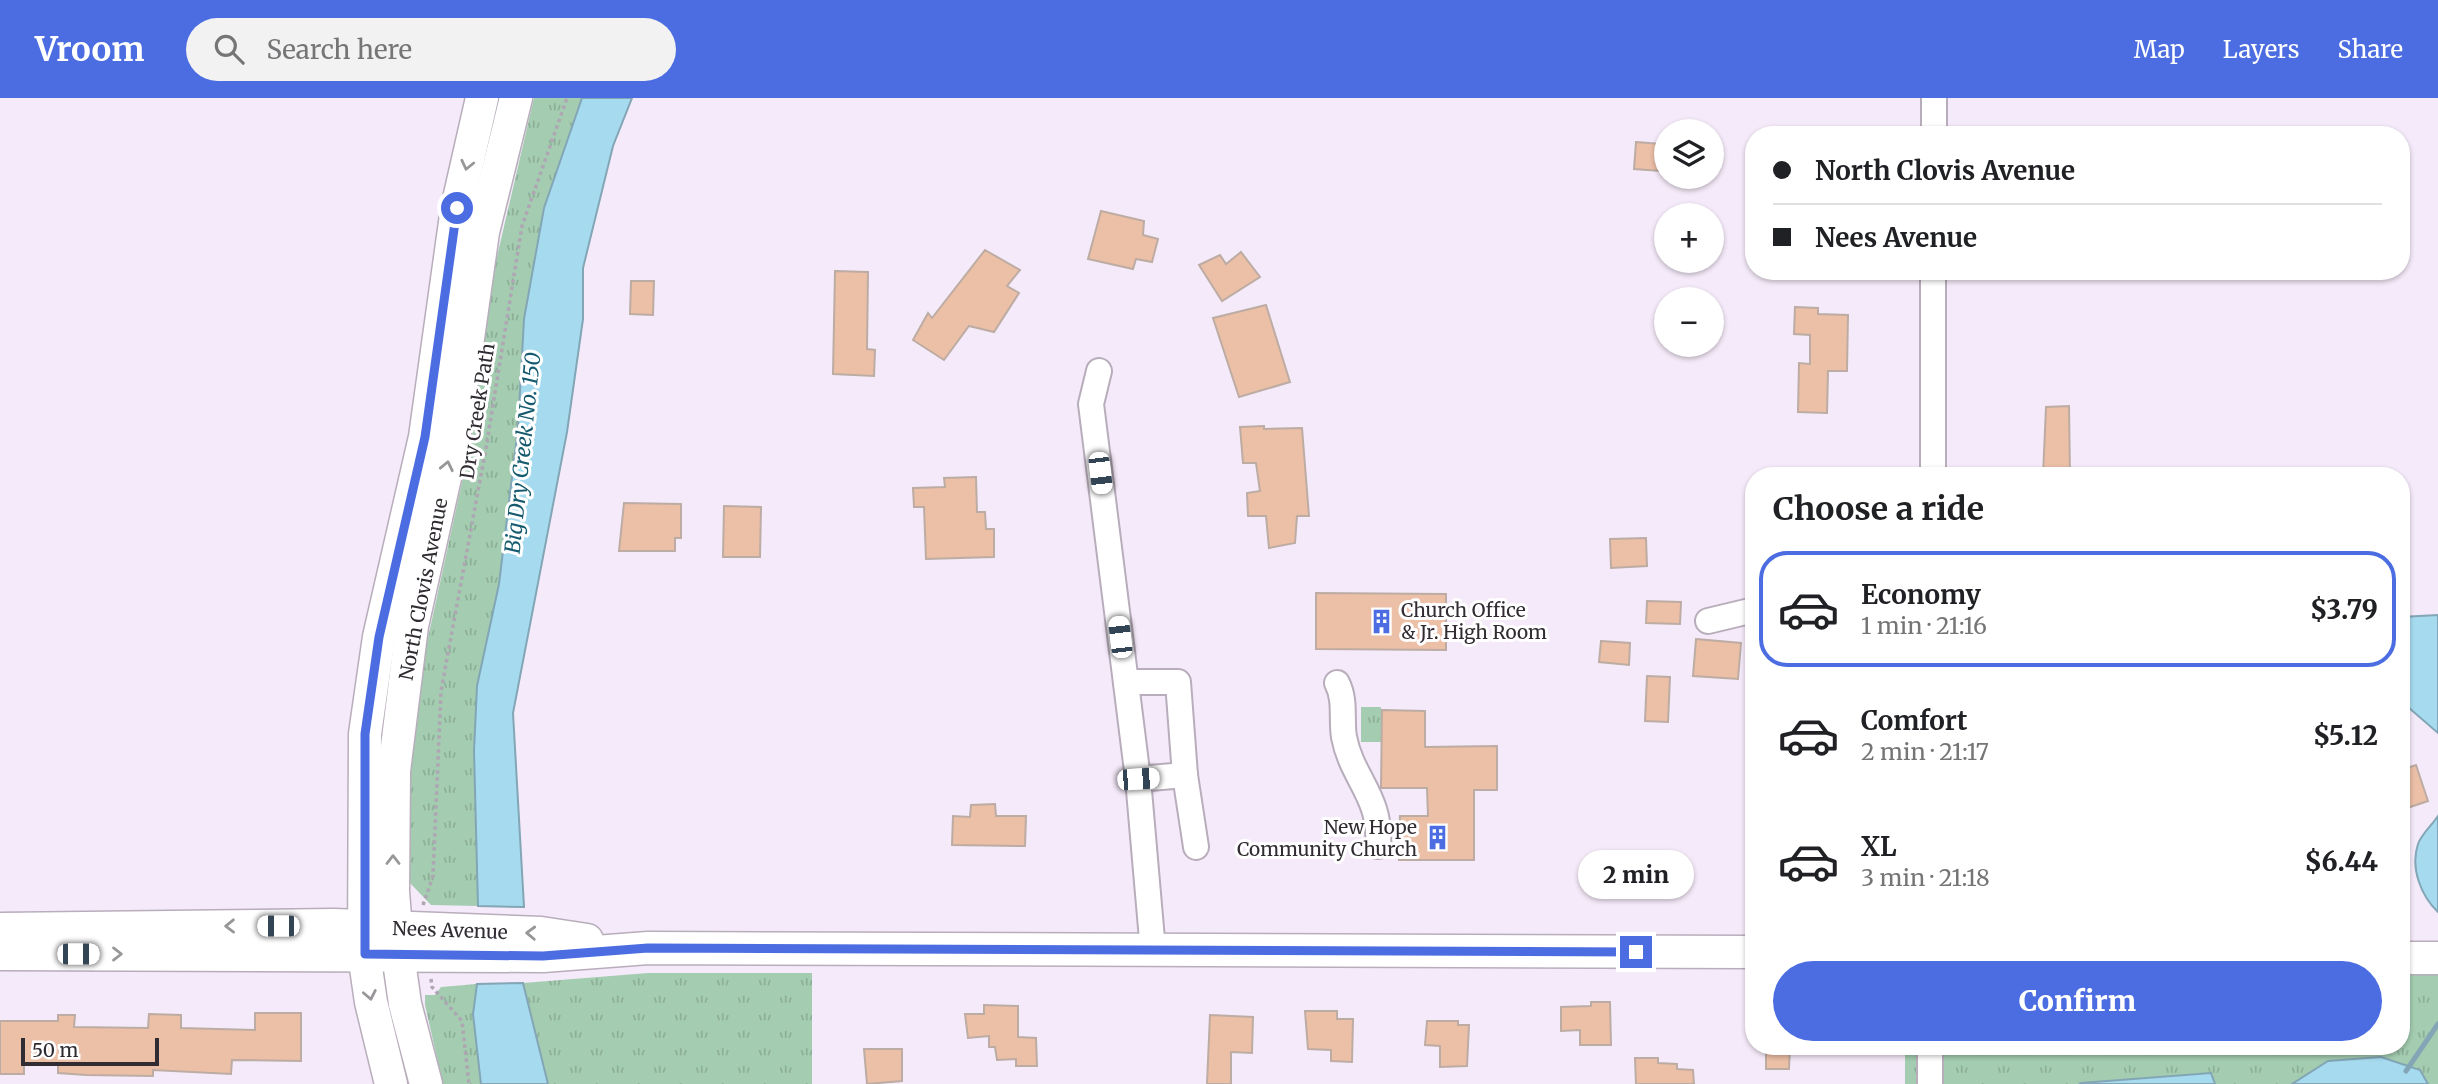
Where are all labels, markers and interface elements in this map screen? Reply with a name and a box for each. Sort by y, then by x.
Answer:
search box [186,18,676,81]
text: Vroom [35,29,144,70]
icon: search [210,30,248,68]
text: Search here [266,33,412,66]
text: Map [2134,34,2185,65]
text: Layers [2223,34,2299,65]
text: Share [2337,34,2403,65]
map controls [1654,119,1724,357]
button: layers [1654,119,1724,189]
text: North Clovis Avenue [1815,154,2075,187]
one-way arrow [461,159,475,171]
route start [441,192,473,224]
button: + [1654,203,1724,273]
text: Nees Avenue [1815,221,1977,254]
button: − [1654,287,1724,357]
street label: Dry Creek Path [454,341,500,481]
water label: Big Dry Creek No. 150 [498,351,547,555]
car [1088,451,1113,495]
one-way arrow [439,460,454,472]
text: Choose a ride [1773,489,1984,529]
street label: North Clovis Avenue [394,496,452,682]
icon: car [1777,578,1840,641]
text: Economy [1861,578,1981,611]
text: $3.79 [2310,593,2378,626]
place label: Church Office & Jr. High Room [1401,598,1547,644]
building icon: Church Office & Jr. High Room [1367,607,1395,635]
text: 1 min · 21:16 [1861,611,1987,640]
car [1108,615,1133,659]
icon: car [1777,704,1840,767]
text: Comfort [1861,704,1967,737]
text: $5.12 [2313,719,2378,752]
text: 2 min · 21:17 [1861,737,1989,766]
car [1117,767,1160,791]
place label: New Hope Community Church [1237,815,1417,861]
building icon: New Hope Community Church [1423,824,1451,852]
icon: car [1777,830,1840,893]
text: XL [1861,830,1897,863]
text: $6.44 [2304,845,2378,878]
callout: 2 min [1578,850,1694,900]
one-way arrow [385,855,401,865]
text: 2 min [1603,860,1669,889]
text: 3 min · 21:18 [1861,863,1990,892]
car [258,916,300,937]
street label: Nees Avenue [392,916,508,944]
one-way arrow [225,918,235,934]
one-way arrow [526,926,537,941]
route end [1620,936,1652,968]
car [58,944,100,965]
one-way arrow [112,946,123,962]
button: Confirm [1773,961,2382,1041]
one-way arrow [361,988,376,1000]
scale bar [21,1035,159,1067]
text: 50 m [32,1038,78,1062]

